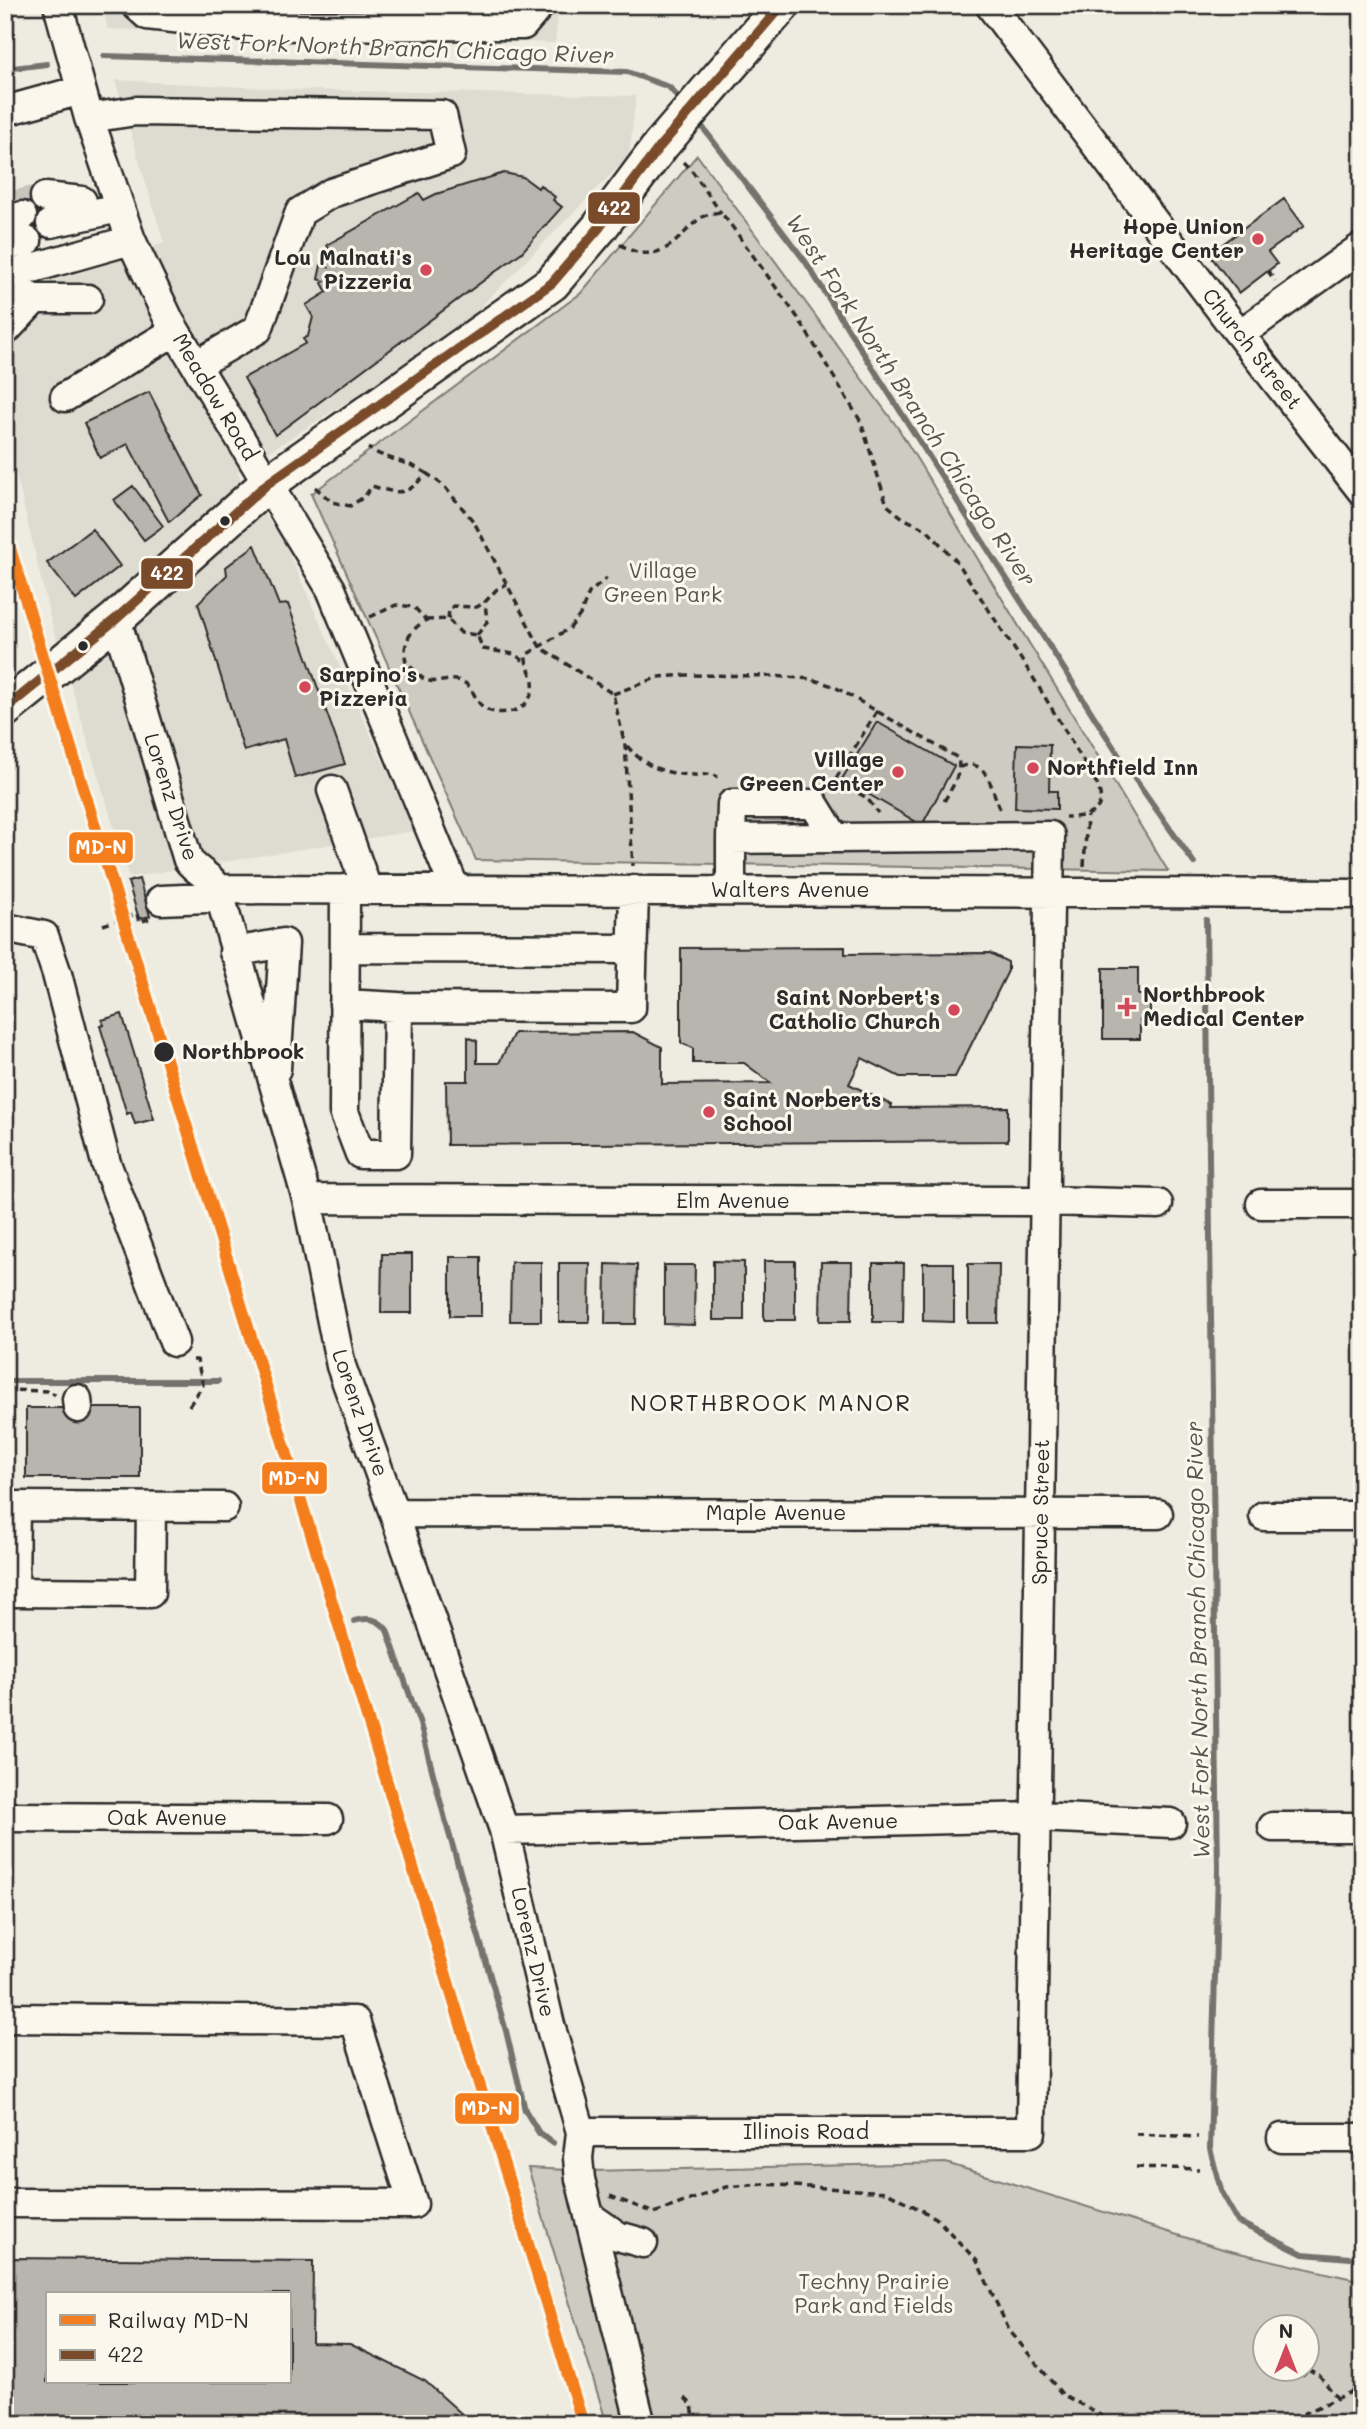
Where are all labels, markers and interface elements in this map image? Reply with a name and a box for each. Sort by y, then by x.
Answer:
water label: West Fork North Branch Chicago River [175,24,615,70]
line badge: 422 [587,191,641,225]
text: 422 [597,195,631,220]
water label: West Fork North Branch Chicago River [780,207,1044,591]
place label: Hope Union Heritage Center [1069,212,1244,263]
marker: Hope Union Heritage Center [1250,231,1266,247]
place label: Lou Malnati's Pizzeria [274,243,412,294]
marker: Lou Malnati's Pizzeria [418,262,434,278]
street label: Church Street [1197,282,1309,414]
street label: Meadow Road [168,328,265,465]
unlabelled marker [218,514,232,528]
park label: Village Green Park [604,556,722,607]
line badge: 422 [140,557,194,590]
text: 422 [150,560,184,585]
unlabelled marker [76,639,90,653]
place label: Sarpino's Pizzeria [319,660,417,711]
marker: Sarpino's Pizzeria [297,679,313,695]
street label: Lorenz Drive [139,729,206,864]
place label: Village Green Center [739,745,884,796]
place label: Northfield Inn [1047,753,1198,780]
marker: Northfield Inn [1025,760,1041,776]
marker: Village Green Center [890,764,906,780]
line badge: MD-N [68,831,134,864]
text: MD-N [75,834,127,859]
street label: Walters Avenue [710,875,870,902]
place label: Northbrook Medical Center [1143,980,1305,1031]
place label: Saint Norbert's Catholic Church [769,983,940,1034]
marker: Northbrook Medical Center [1117,997,1137,1017]
marker: Saint Norbert's Catholic Church [946,1002,962,1018]
place label: Northbrook [182,1037,304,1064]
marker: Northbrook [152,1040,176,1064]
place label: Saint Norberts School [723,1085,881,1136]
marker: Saint Norberts School [701,1104,717,1120]
street label: Elm Avenue [676,1186,790,1213]
street label: Lorenz Drive [327,1345,396,1480]
district label: NORTHBROOK MANOR [630,1387,912,1417]
water label: West Fork North Branch Chicago River [1178,1421,1216,1859]
street label: Spruce Street [1025,1439,1054,1585]
line badge: MD-N [261,1461,328,1495]
text: MD-N [268,1465,320,1490]
street label: Maple Avenue [706,1498,846,1525]
street label: Oak Avenue [107,1803,227,1830]
street label: Oak Avenue [778,1806,898,1835]
street label: Lorenz Drive [506,1884,563,2019]
line badge: MD-N [454,2092,520,2125]
text: MD-N [461,2095,513,2120]
street label: Illinois Road [743,2117,869,2144]
park label: Techny Prairie Park and Fields [794,2267,954,2318]
legend [46,2292,290,2384]
text: Railway MD-N [108,2306,249,2333]
north arrow [1252,2314,1322,2384]
text: N [1279,2318,1293,2343]
text: 422 [108,2340,144,2367]

